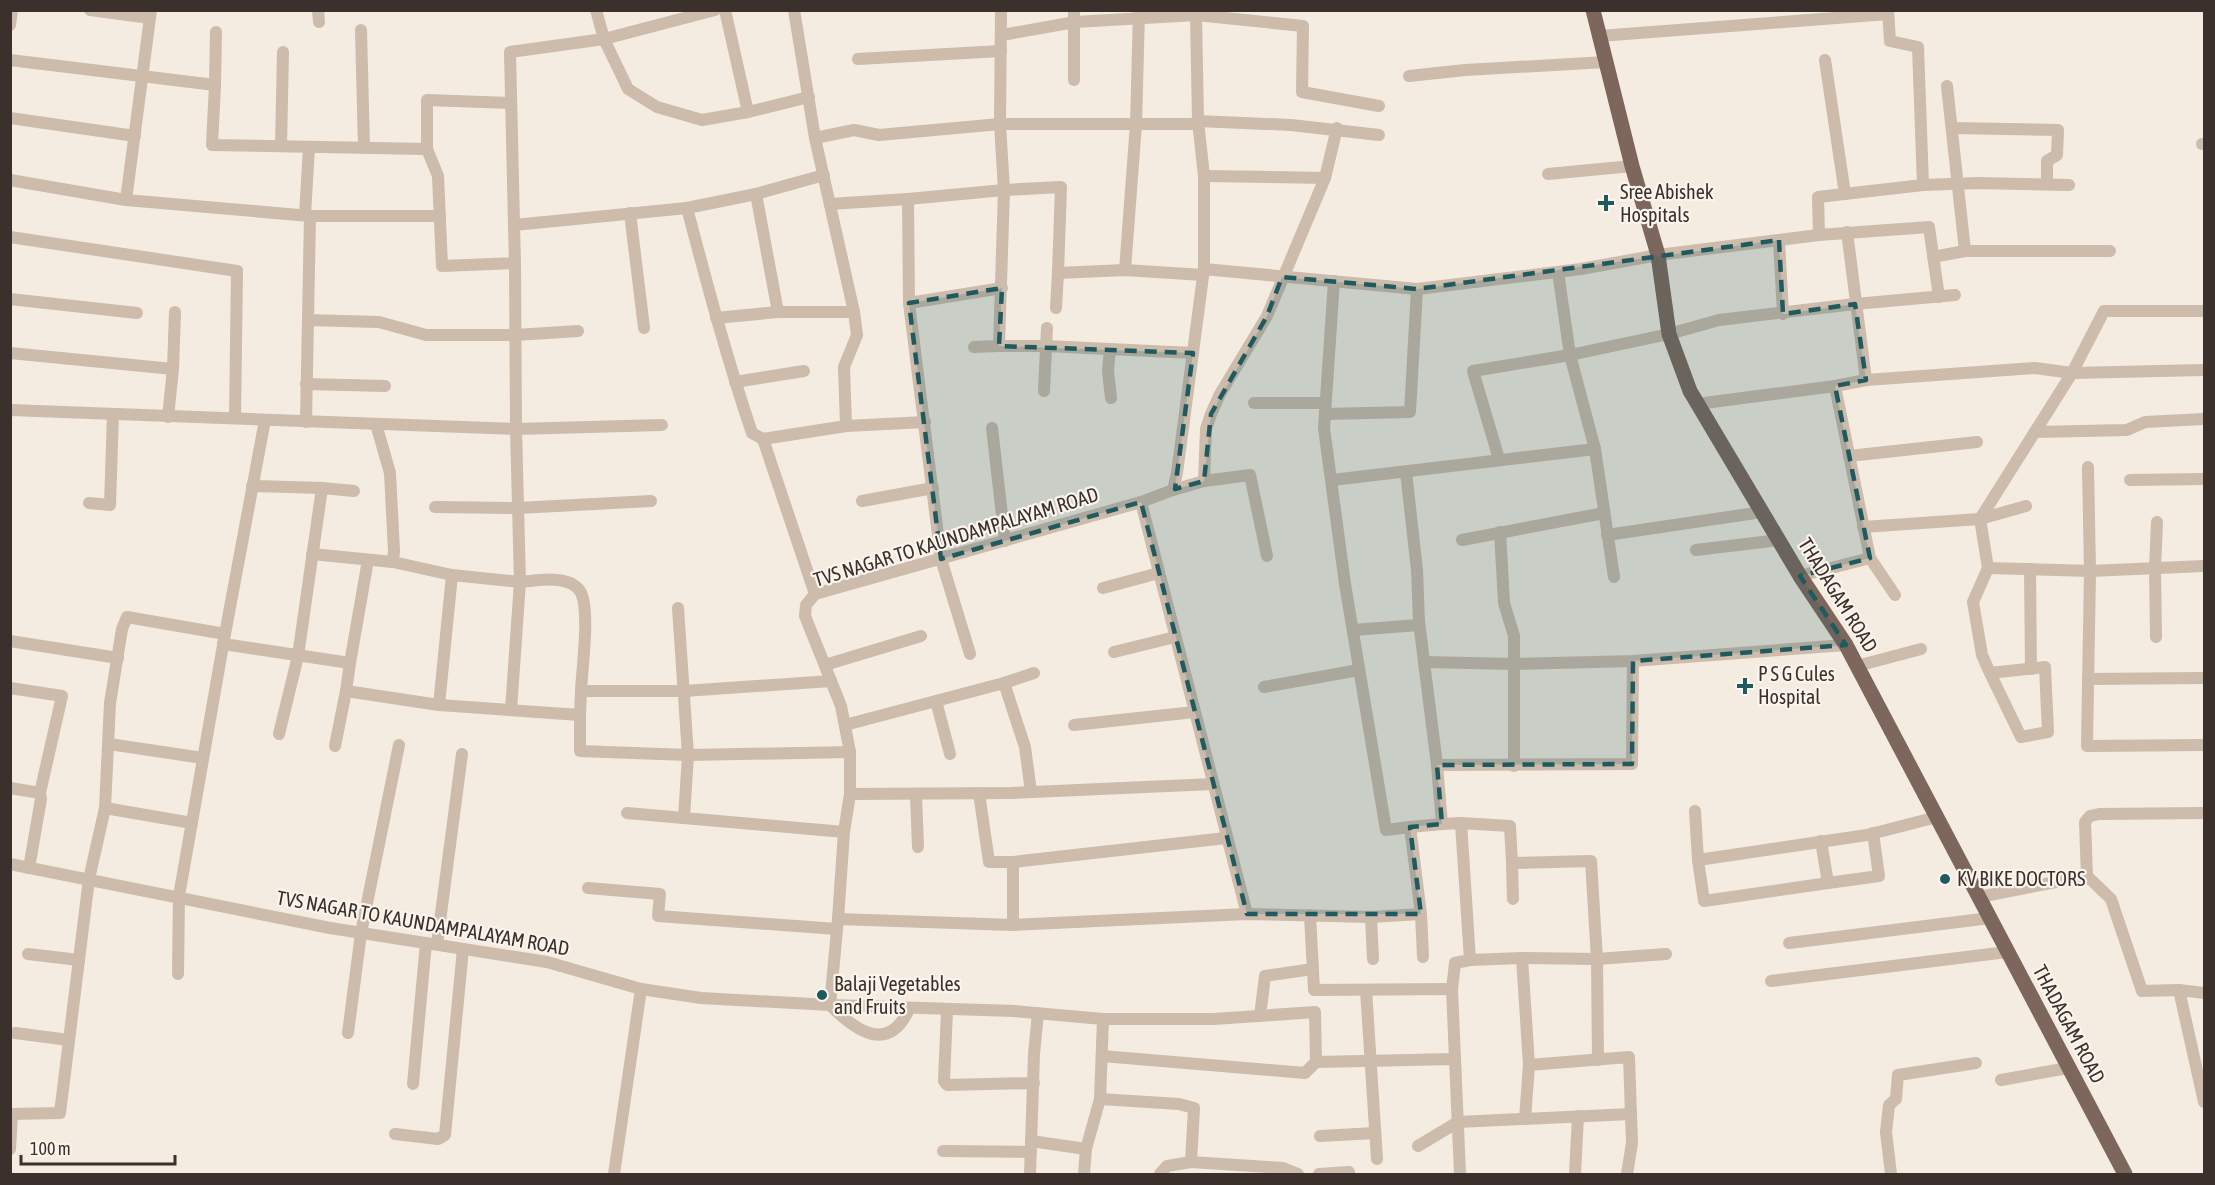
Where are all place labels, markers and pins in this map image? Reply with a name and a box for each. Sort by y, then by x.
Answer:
place label: Sree Abishek Hospitals [1620,180,1714,226]
marker: Sree Abishek Hospitals [1597,194,1615,212]
place label: P S G Cules Hospital [1758,662,1835,708]
marker: P S G Cules Hospital [1736,677,1754,695]
place label: KV BIKE DOCTORS [1957,867,2085,890]
marker: KV BIKE DOCTORS [1938,872,1952,886]
place label: Balaji Vegetables and Fruits [834,972,961,1018]
marker: Balaji Vegetables and Fruits [815,988,829,1002]

